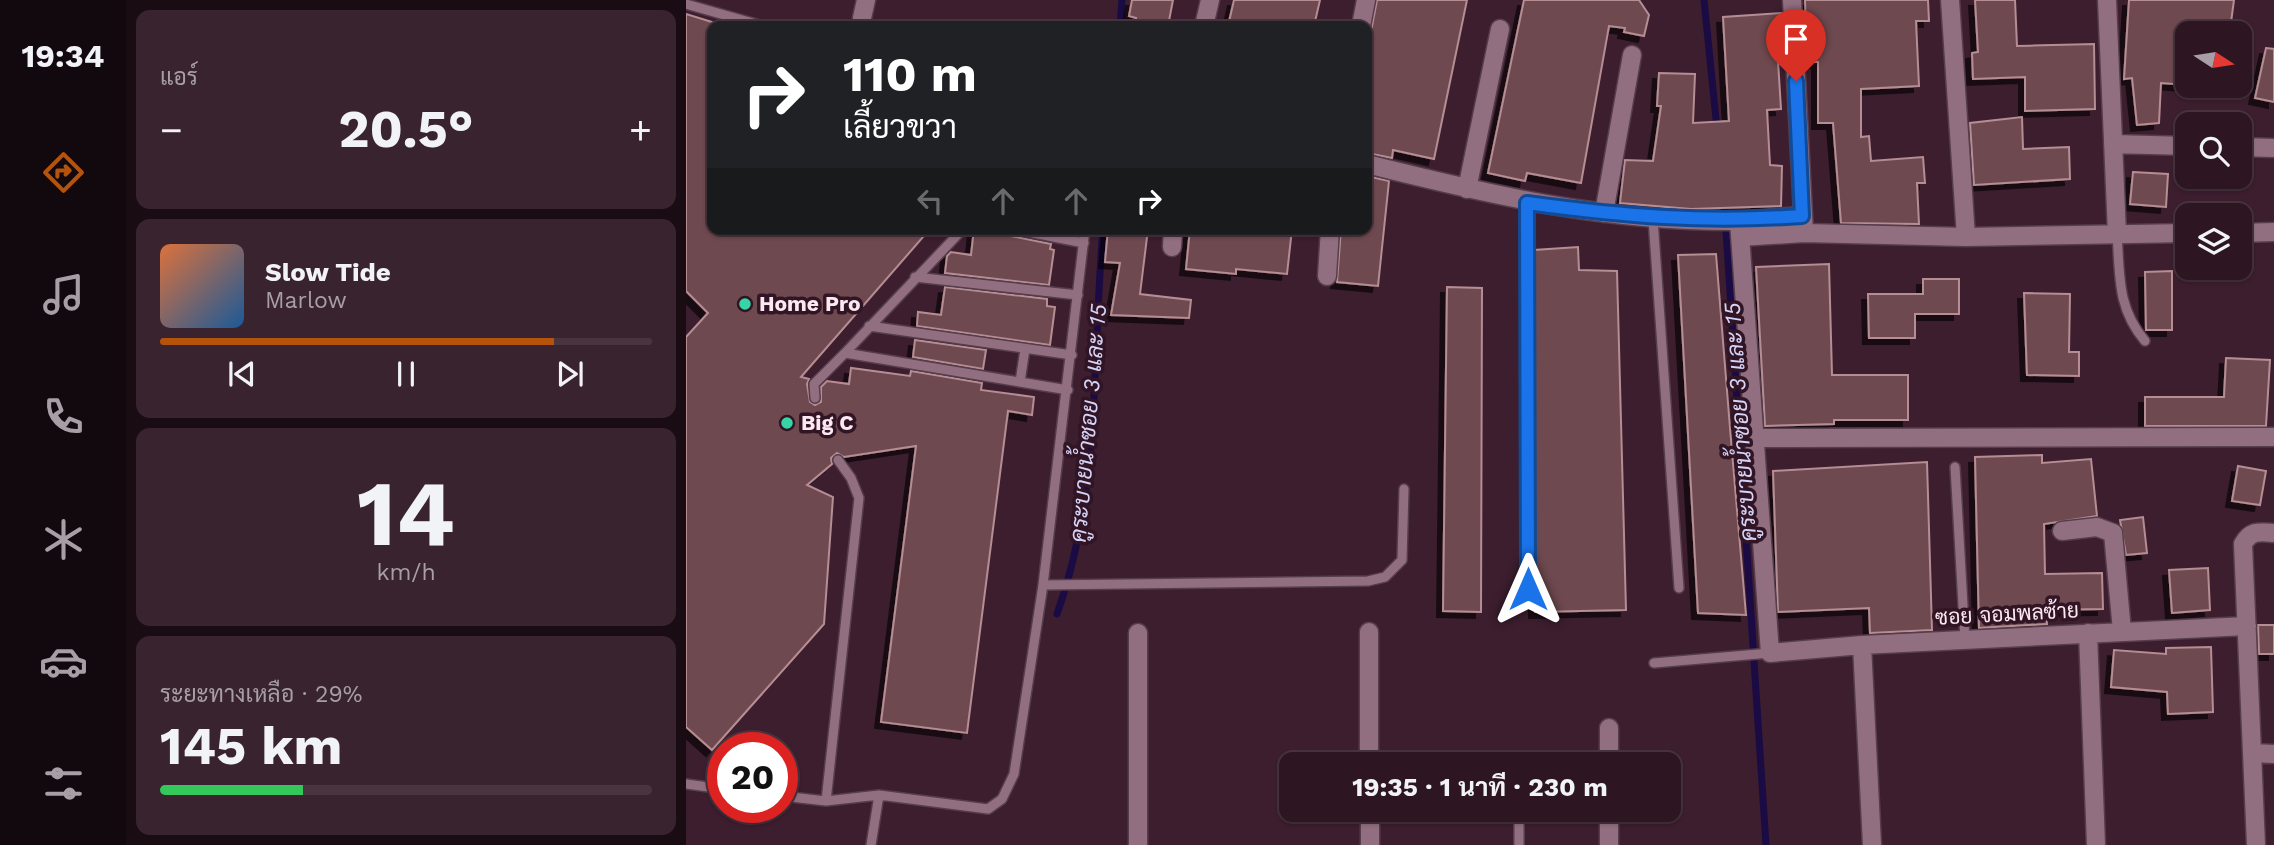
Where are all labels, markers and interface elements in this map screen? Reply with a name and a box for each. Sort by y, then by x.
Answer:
pin [1766,9,1826,81]
icon: arrive [1777,20,1815,58]
north arrow [2175,21,2252,98]
map controls [2175,21,2252,280]
text: 19:34 [22,37,104,75]
text: 110 m [843,45,977,103]
icon: right [728,49,819,140]
text: แอร์ [160,64,198,91]
text: 20.5° [338,99,474,160]
text: − [160,108,183,152]
text: + [629,108,652,152]
text: เลี้ยวขวา [843,108,957,146]
button: search [2175,112,2252,189]
icon: directions [39,148,88,197]
icon: left [911,182,949,220]
icon: ahead [984,182,1022,220]
icon: ahead [1057,182,1095,220]
icon: right [1130,182,1168,220]
button: layers [2175,203,2252,280]
text: Slow Tide [265,257,391,287]
icon: music [39,270,88,319]
text: Marlow [265,287,347,314]
place label: Home Pro [759,291,861,316]
marker: Home Pro [737,296,753,312]
water label: คูระบายน้ำซอย 3 และ 15 [1712,301,1765,543]
water label: คูระบายน้ำซอย 3 และ 15 [1058,302,1115,544]
icon: previous [223,355,261,393]
icon: pause [387,355,425,393]
icon: next [551,355,589,393]
icon: phone [39,392,88,441]
place label: Big C [801,410,854,435]
marker: Big C [779,415,795,431]
text: 14 [357,460,455,567]
icon: climate [39,515,88,564]
position arrow [1491,552,1565,626]
text: km/h [376,559,436,586]
street label: ซอย จอมพลซ้าย [1935,597,2079,630]
icon: car [39,637,88,686]
text: ระยะทางเหลือ · 29% [160,681,362,708]
text: 145 km [160,716,342,777]
speed limit sign: 20 [707,732,798,823]
icon: filters [39,759,88,808]
text: 19:35 · 1 นาที · 230 m [1352,772,1608,802]

